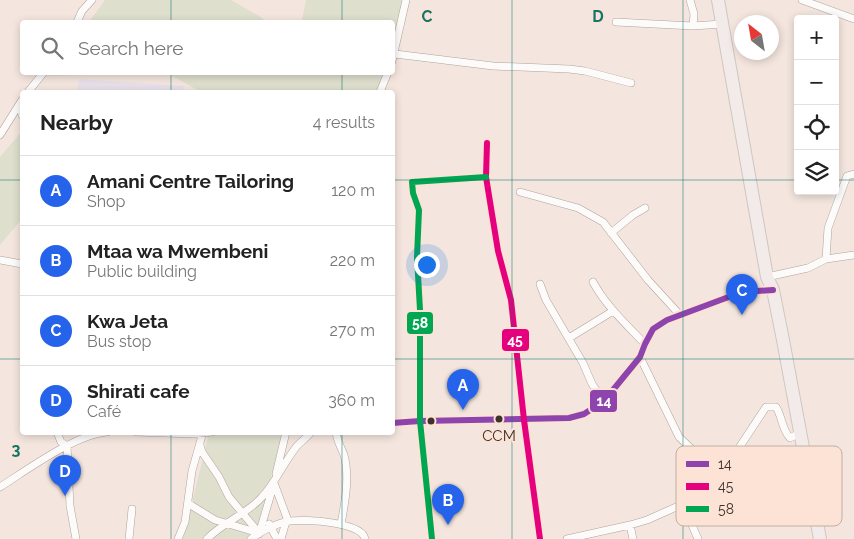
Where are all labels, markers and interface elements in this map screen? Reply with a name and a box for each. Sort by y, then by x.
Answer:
text: C [422,7,433,26]
text: D [592,7,604,26]
north arrow [734,15,779,60]
map controls [794,15,839,195]
button: + [794,15,839,60]
search box [20,20,395,75]
icon: search [38,34,66,62]
text: Search here [78,37,184,59]
button: − [794,60,839,105]
button: locate [794,105,839,150]
text: Nearby [40,110,113,135]
text: 4 results [313,113,375,132]
button: layers [794,150,839,195]
text: Amani Centre Tailoring [87,170,294,192]
text: A [51,181,61,200]
text: 120 m [331,181,375,200]
text: Shop [87,192,125,211]
text: Mtaa wa Mwembeni [87,240,268,262]
text: B [51,251,61,270]
text: 220 m [330,251,375,270]
your location [414,252,440,278]
text: Public building [87,262,197,281]
pin: C [726,274,758,315]
text: Kwa Jeta [87,310,168,332]
line badge: 58 [406,311,434,335]
text: 58 [412,315,428,331]
text: C [51,321,61,340]
text: 270 m [330,321,375,340]
line badge: 45 [501,328,530,352]
text: Bus stop [87,332,151,351]
text: 45 [507,332,523,348]
pin: A [447,369,479,410]
text: Shirati cafe [87,380,190,402]
line badge: 14 [589,389,618,413]
text: D [50,391,62,410]
text: 360 m [328,391,375,410]
text: 14 [597,393,611,409]
text: Café [87,402,121,421]
marker: CCM [494,414,504,424]
unlabelled marker [426,416,436,426]
place label: CCM [482,427,516,445]
text: 3 [12,440,21,459]
legend [676,446,842,526]
pin: D [49,455,81,496]
text: 14 [718,456,732,472]
text: 45 [718,478,734,494]
pin: B [432,484,464,525]
text: 58 [718,501,734,517]

